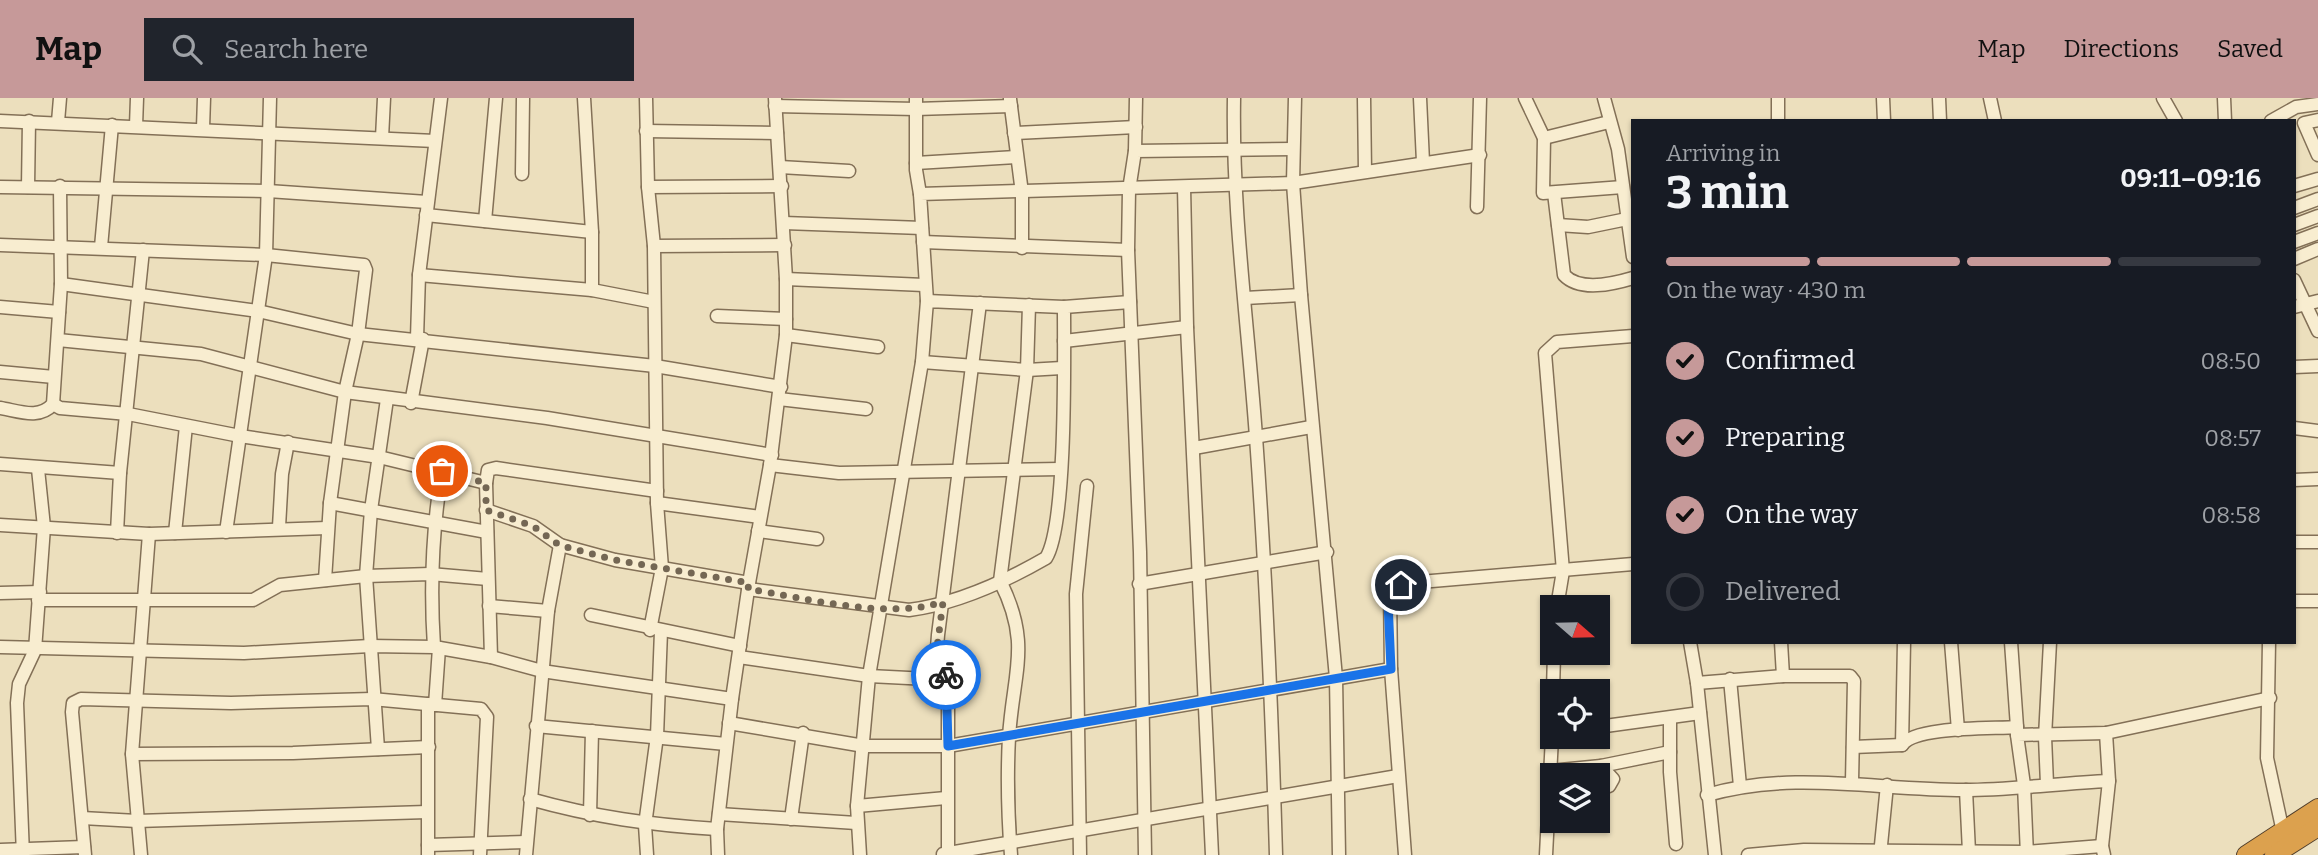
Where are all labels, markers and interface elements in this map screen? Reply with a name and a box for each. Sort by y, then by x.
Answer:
search box [144,18,634,81]
text: Map [35,29,102,69]
icon: search [168,30,206,68]
text: Search here [224,34,368,65]
text: Map [1977,35,2026,63]
text: Directions [2064,35,2179,63]
text: Saved [2217,35,2283,63]
text: Arriving in [1666,139,1780,167]
text: 09:11–09:16 [2120,163,2261,194]
text: 3 min [1666,165,1789,220]
text: On the way · 430 m [1666,276,1865,304]
icon: check [1666,342,1704,380]
text: Confirmed [1725,345,1855,376]
text: 08:50 [2201,347,2261,375]
icon: check [1666,419,1704,457]
text: Preparing [1725,422,1845,453]
text: 08:57 [2204,424,2261,452]
pin [412,441,472,501]
icon: bag [423,452,461,490]
icon: check [1666,496,1704,534]
text: On the way [1725,499,1858,530]
text: 08:58 [2201,501,2261,529]
pin [1371,555,1431,615]
icon: home [1382,566,1420,604]
text: Delivered [1725,576,1840,607]
north arrow [1540,595,1610,665]
map controls [1540,595,1610,833]
courier [911,640,981,710]
icon: bike [927,656,965,694]
button: locate [1540,679,1610,749]
button: layers [1540,763,1610,833]

